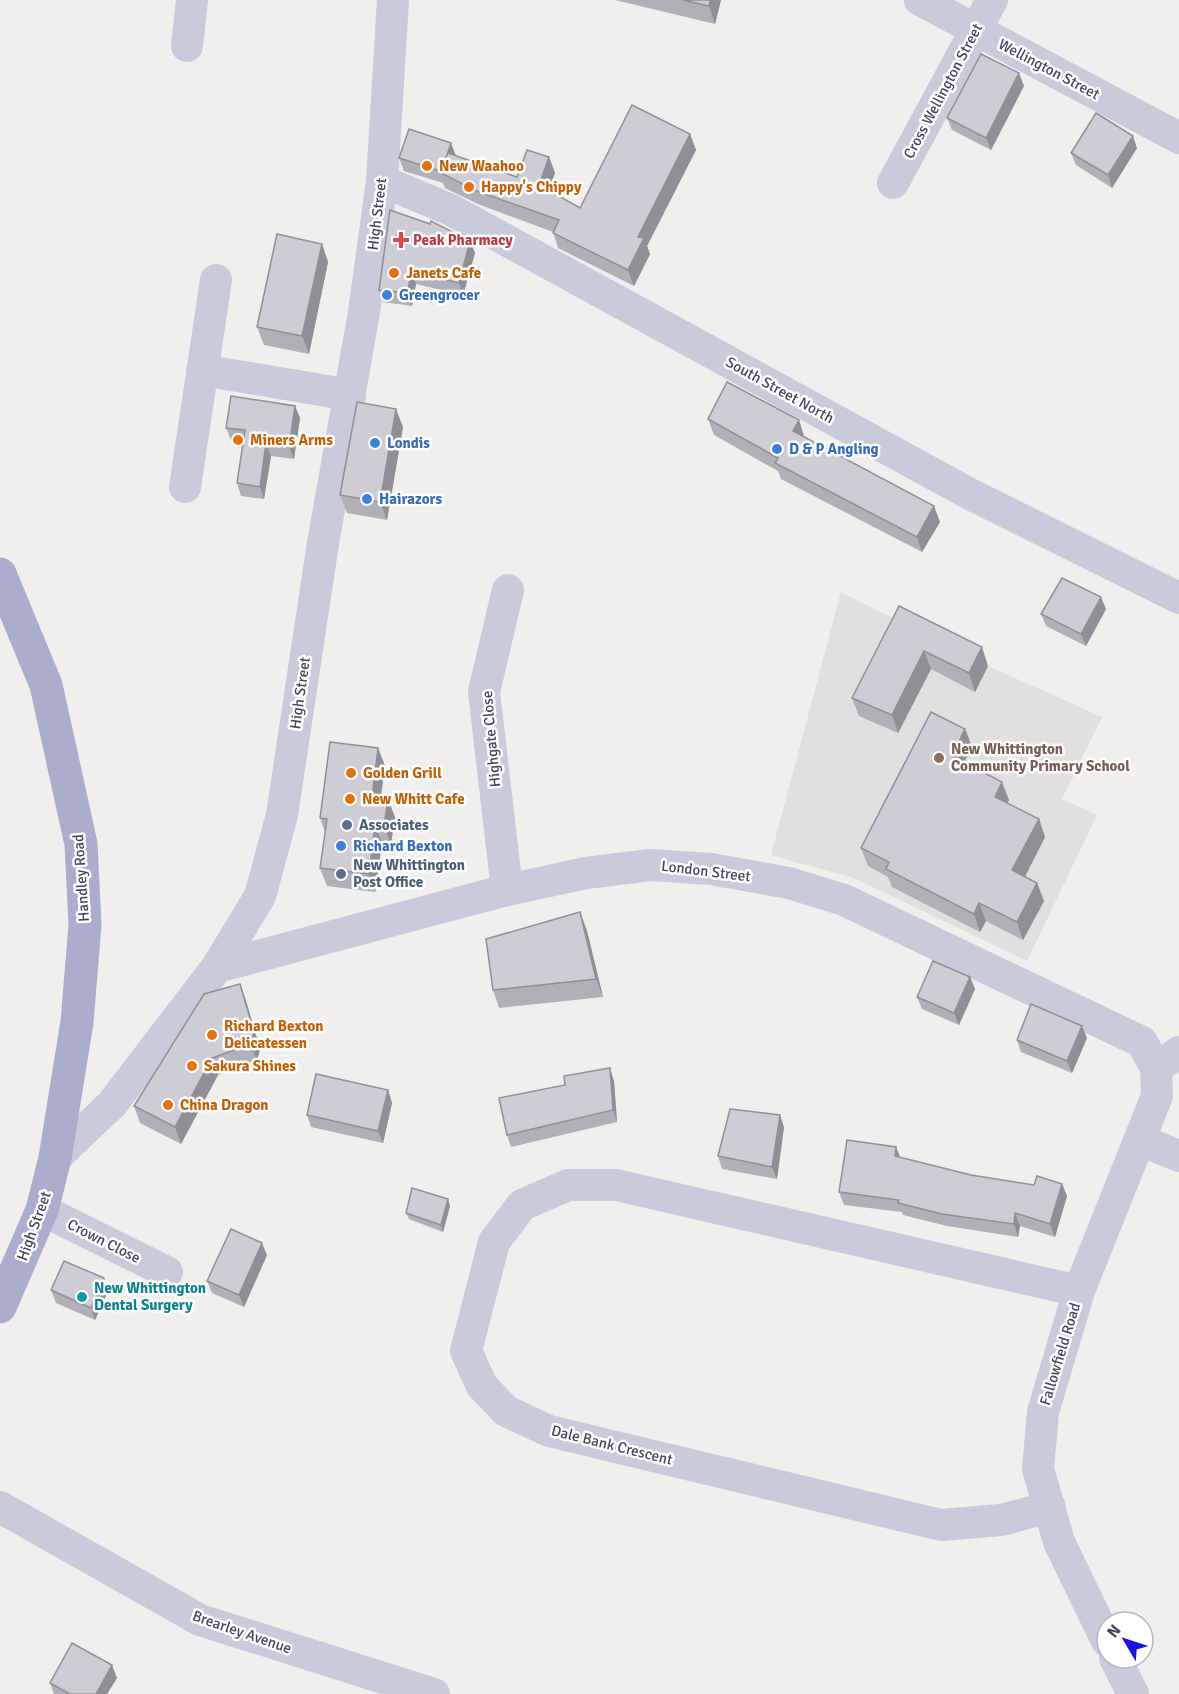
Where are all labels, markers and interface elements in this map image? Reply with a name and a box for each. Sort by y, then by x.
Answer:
street label: Cross Wellington Street [900,20,986,162]
street label: Wellington Street [995,35,1103,103]
place label: New Waahoo [439,157,524,175]
marker: New Waahoo [420,159,434,173]
street label: High Street [364,177,390,251]
place label: Happy's Chippy [481,178,582,196]
marker: Happy's Chippy [462,180,476,194]
place label: Peak Pharmacy [413,231,513,249]
marker: Peak Pharmacy [394,233,408,247]
place label: Janets Cafe [406,264,481,282]
marker: Janets Cafe [387,266,401,280]
place label: Greengrocer [399,286,480,304]
marker: Greengrocer [380,288,394,302]
street label: South Street North [723,353,837,427]
place label: Miners Arms [250,431,333,449]
marker: Miners Arms [231,433,245,447]
place label: Londis [387,434,430,452]
marker: Londis [368,436,382,450]
place label: D & P Angling [789,440,879,458]
marker: D & P Angling [770,442,784,456]
place label: Hairazors [379,490,442,508]
marker: Hairazors [360,492,374,506]
street label: High Street [286,656,314,730]
street label: Highgate Close [478,690,504,788]
place label: New Whittington Community Primary School [951,740,1130,775]
marker: New Whittington Community Primary School [932,751,946,765]
place label: Golden Grill [363,764,442,782]
marker: Golden Grill [344,766,358,780]
place label: New Whitt Cafe [362,790,465,808]
marker: New Whitt Cafe [343,792,357,806]
place label: Associates [359,816,429,834]
marker: Associates [340,818,354,832]
street label: Handley Road [69,834,93,922]
place label: Richard Bexton [353,837,453,855]
marker: Richard Bexton [334,839,348,853]
place label: New Whittington Post Office [353,856,465,891]
street label: London Street [660,857,752,885]
marker: New Whittington Post Office [334,867,348,881]
place label: Richard Bexton Delicatessen [224,1017,324,1052]
marker: Richard Bexton Delicatessen [205,1028,219,1042]
place label: Sakura Shines [204,1057,296,1075]
marker: Sakura Shines [185,1059,199,1073]
place label: China Dragon [180,1096,268,1114]
marker: China Dragon [161,1098,175,1112]
street label: High Street [13,1189,55,1263]
street label: Crown Close [65,1215,143,1267]
place label: New Whittington Dental Surgery [94,1279,206,1314]
marker: New Whittington Dental Surgery [75,1290,89,1304]
street label: Fallowfield Road [1036,1301,1084,1407]
street label: Dale Bank Crescent [550,1421,674,1469]
street label: Brearley Avenue [190,1607,294,1657]
north arrow [1095,1610,1155,1670]
text: N [1103,1621,1125,1642]

